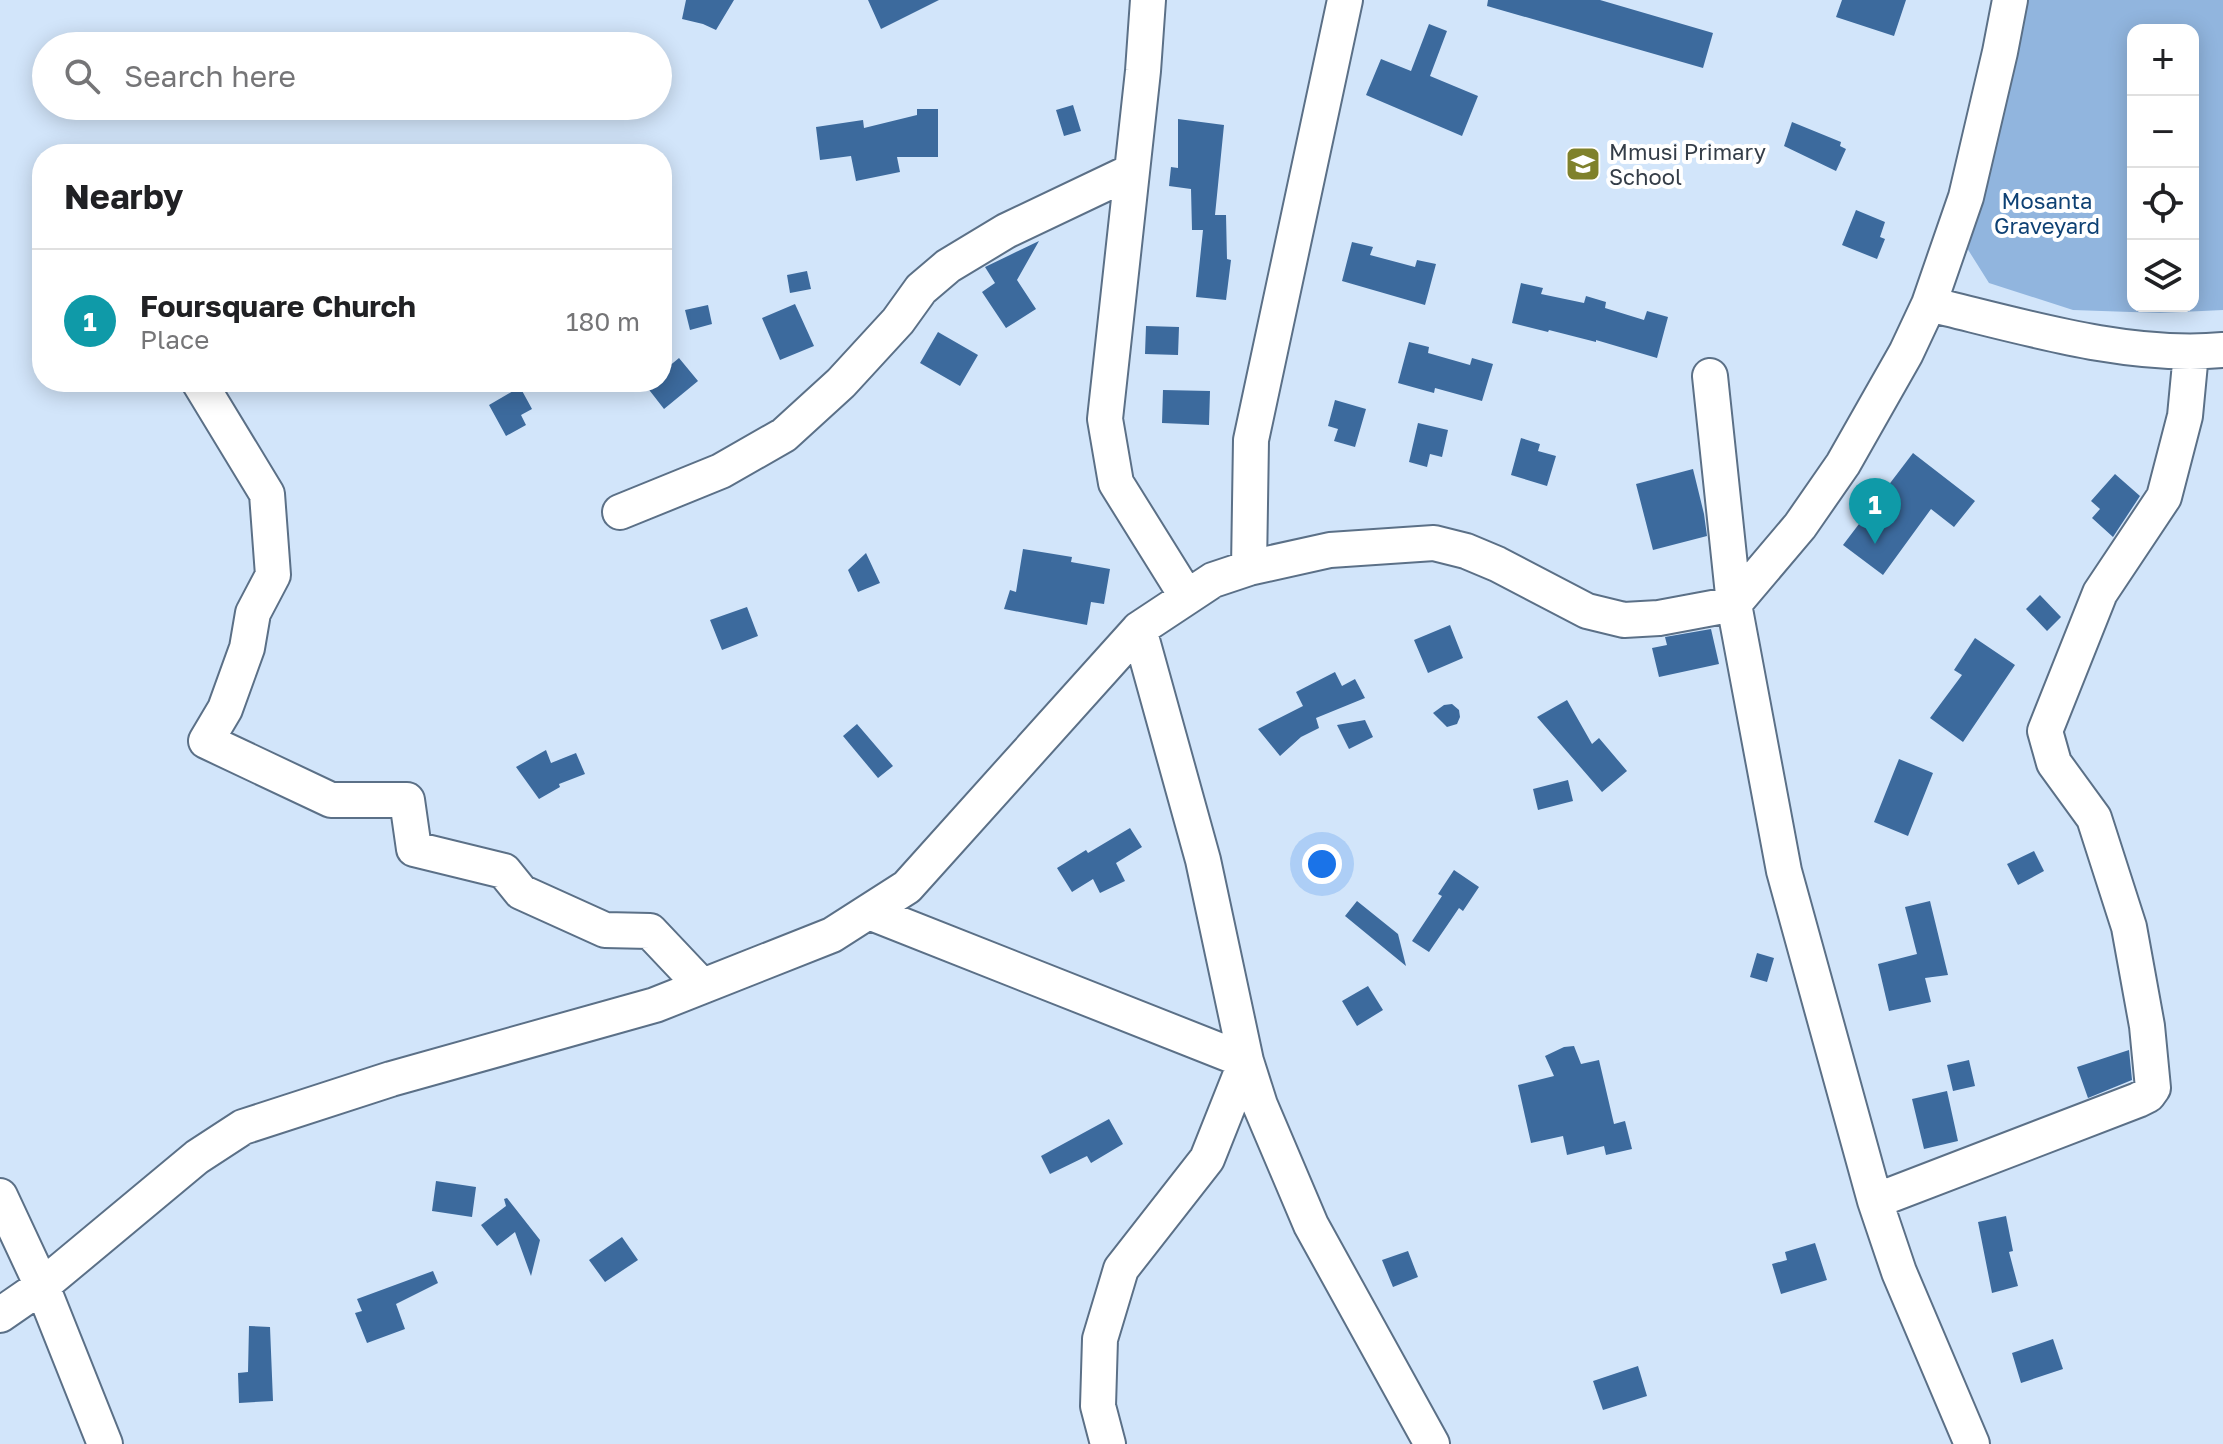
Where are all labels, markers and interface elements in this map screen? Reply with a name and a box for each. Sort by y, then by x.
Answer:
map controls [2127,24,2199,312]
button: + [2127,24,2199,96]
search box [32,32,672,120]
icon: search [60,54,104,98]
text: Search here [124,58,296,94]
button: − [2127,96,2199,168]
place label: Mmusi Primary School [1609,138,1766,190]
school or university icon: Mmusi Primary School [1564,145,1602,183]
button: locate [2127,168,2199,240]
text: Nearby [64,176,184,216]
park label: Mosanta Graveyard [1994,187,2100,239]
button: layers [2127,240,2199,312]
text: Foursquare Church [140,288,416,324]
text: 1 [83,306,97,337]
text: 180 m [566,306,640,337]
text: Place [140,324,209,355]
pin: 1 [1849,478,1901,544]
your location [1302,844,1342,884]

